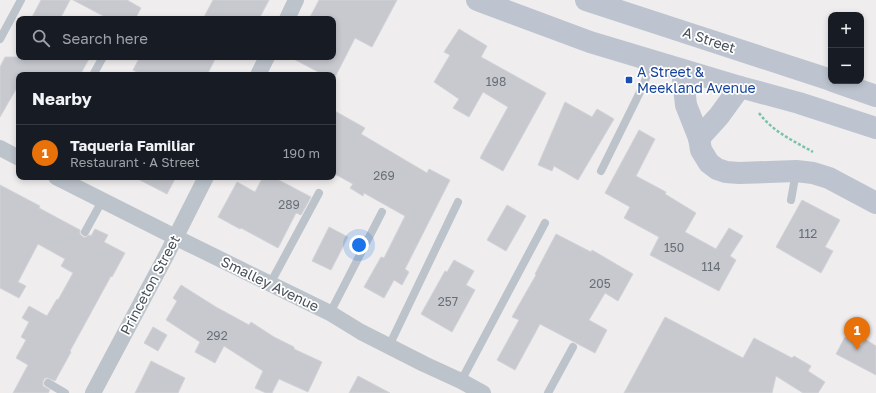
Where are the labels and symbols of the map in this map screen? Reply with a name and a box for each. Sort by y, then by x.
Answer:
street label: A Street [681,23,738,56]
place label: A Street & Meekland Avenue [637,63,756,96]
house number: 198 [486,74,506,89]
marker: A Street & Meekland Avenue [624,75,634,85]
house number: 269 [373,168,395,183]
house number: 289 [278,197,300,212]
house number: 112 [799,226,817,241]
street label: Princeton Street [116,232,183,337]
your location [349,235,369,255]
house number: 150 [664,240,684,255]
street label: Smalley Avenue [219,253,322,315]
house number: 114 [702,259,720,274]
house number: 205 [589,276,611,291]
house number: 257 [438,294,458,309]
pin: 1 [844,317,870,350]
house number: 292 [206,328,228,343]

